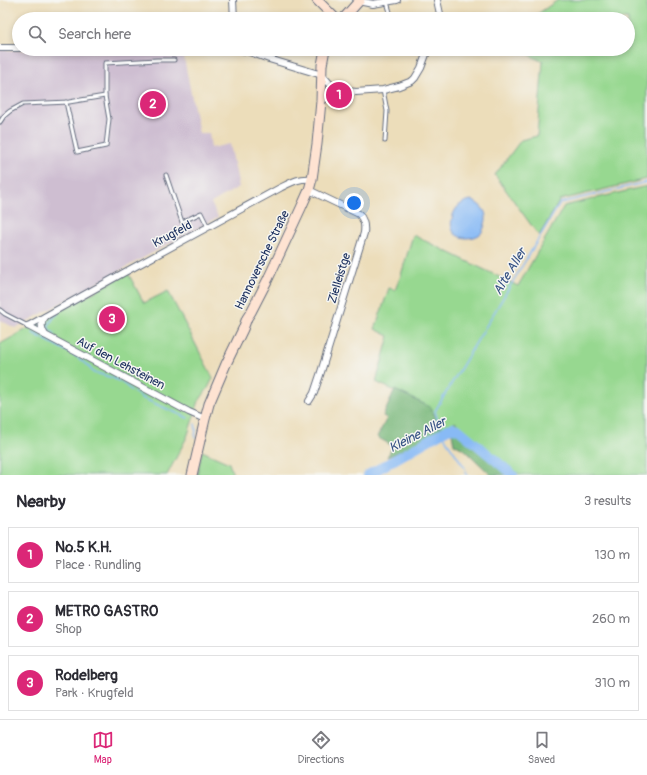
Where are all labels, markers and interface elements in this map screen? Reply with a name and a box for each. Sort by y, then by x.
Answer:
search box [12,12,635,56]
icon: search [26,23,48,45]
text: Search here [58,25,131,44]
pin: 1 [326,80,352,110]
pin: 2 [140,89,166,119]
your location [344,193,364,213]
street label: Hannoversche Straße [232,208,293,312]
street label: Krugfeld [150,218,195,251]
water label: Alte Aller [490,243,531,298]
street label: Zielleistge [325,251,354,305]
pin: 3 [99,304,125,334]
street label: Auf den Lehsteinen [74,334,168,393]
water label: Kleine Aller [386,413,451,456]
text: Nearby [16,491,65,512]
text: 3 results [584,493,631,509]
text: No.5 K.H. [55,538,112,557]
text: 1 [27,547,33,563]
text: 130 m [594,547,630,563]
text: Place · Rundling [55,557,141,573]
text: METRO GASTRO [55,602,158,621]
text: 2 [26,611,34,627]
text: 260 m [592,611,630,627]
text: Shop [55,621,82,637]
text: Rodelberg [55,666,118,685]
text: 3 [26,675,34,691]
text: 310 m [594,675,630,691]
text: Park · Krugfeld [55,685,134,701]
tab: Map [92,729,114,766]
tab: Directions [298,729,344,766]
tab: Saved [528,729,555,766]

